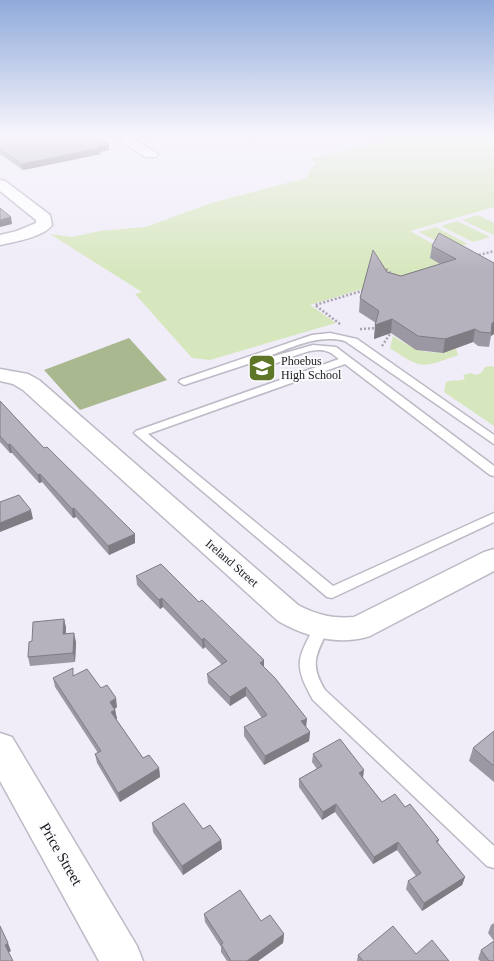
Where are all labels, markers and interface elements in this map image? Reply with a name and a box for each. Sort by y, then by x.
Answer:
school or university icon: Phoebus High School [247,353,277,383]
place label: Phoebus High School [281,354,342,382]
street label: Ireland Street [203,536,262,590]
street label: Price Street [37,820,86,889]

